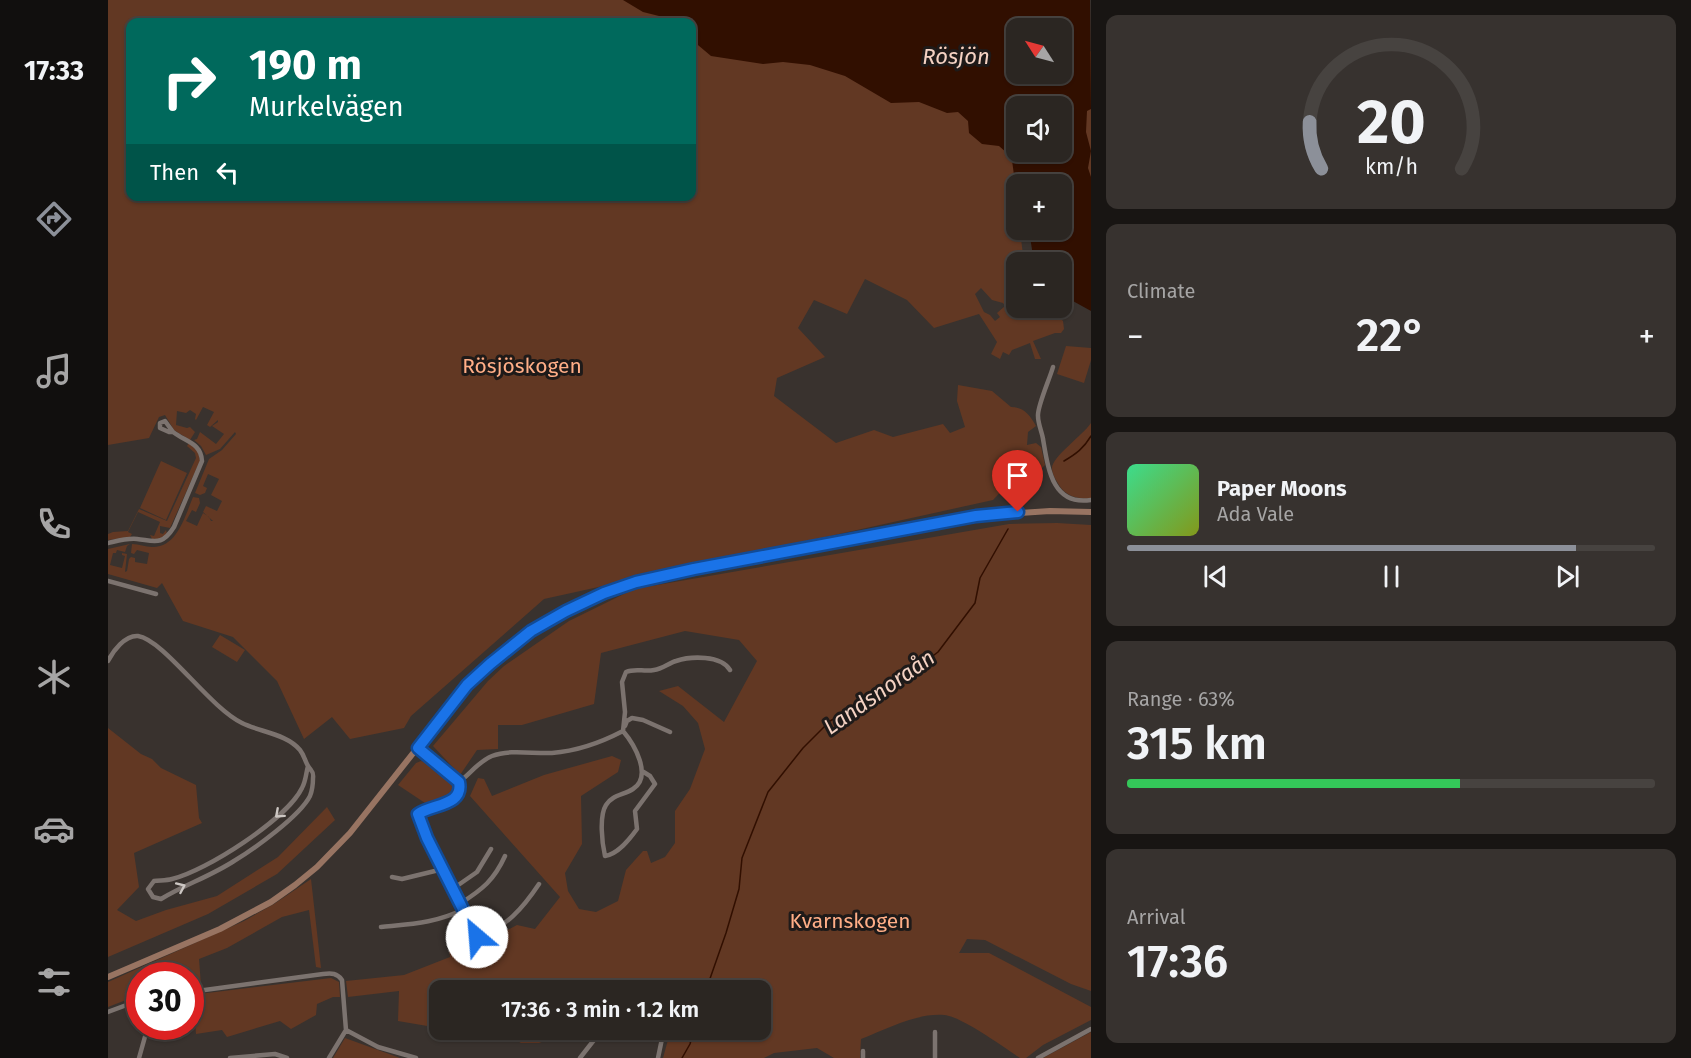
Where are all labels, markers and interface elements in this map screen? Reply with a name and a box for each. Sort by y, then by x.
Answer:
north arrow [1006,18,1072,84]
map controls [1006,18,1072,318]
text: 190 m [249,40,362,90]
icon: right [150,42,228,120]
water label: Rösjön [922,43,990,70]
text: 17:33 [24,55,84,87]
text: 20 [1357,85,1425,160]
text: Murkelvägen [249,91,404,123]
button: sound [1006,96,1072,162]
text: km/h [1364,154,1418,180]
icon: left [211,156,244,189]
text: Then [150,159,199,186]
button: + [1006,174,1072,240]
icon: directions [33,198,75,240]
button: − [1006,252,1072,318]
text: Climate [1127,279,1195,303]
text: 22° [1356,309,1426,363]
text: − [1127,317,1144,357]
text: + [1639,317,1655,357]
icon: music [33,350,75,392]
park label: Rösjöskogen [462,353,582,379]
pin [992,450,1043,512]
icon: arrive [1001,459,1034,492]
text: Paper Moons [1217,475,1347,502]
text: Ada Vale [1217,502,1294,526]
icon: phone [33,503,75,545]
icon: previous [1199,560,1232,593]
icon: pause [1375,560,1408,593]
icon: next [1551,560,1584,593]
water label: Landsnoraån [818,644,940,740]
icon: climate [33,656,75,698]
text: Range · 63% [1127,687,1235,711]
text: 315 km [1127,717,1267,771]
one-way arrow [275,807,285,818]
icon: car [33,808,75,850]
one-way arrow [174,882,185,894]
position arrow [445,905,509,969]
text: Arrival [1127,905,1186,929]
park label: Kvarnskogen [790,908,910,934]
text: 17:36 [1127,935,1228,989]
icon: filters [33,961,75,1003]
speed limit sign: 30 [126,962,204,1040]
text: 17:36 · 3 min · 1.2 km [501,996,699,1023]

